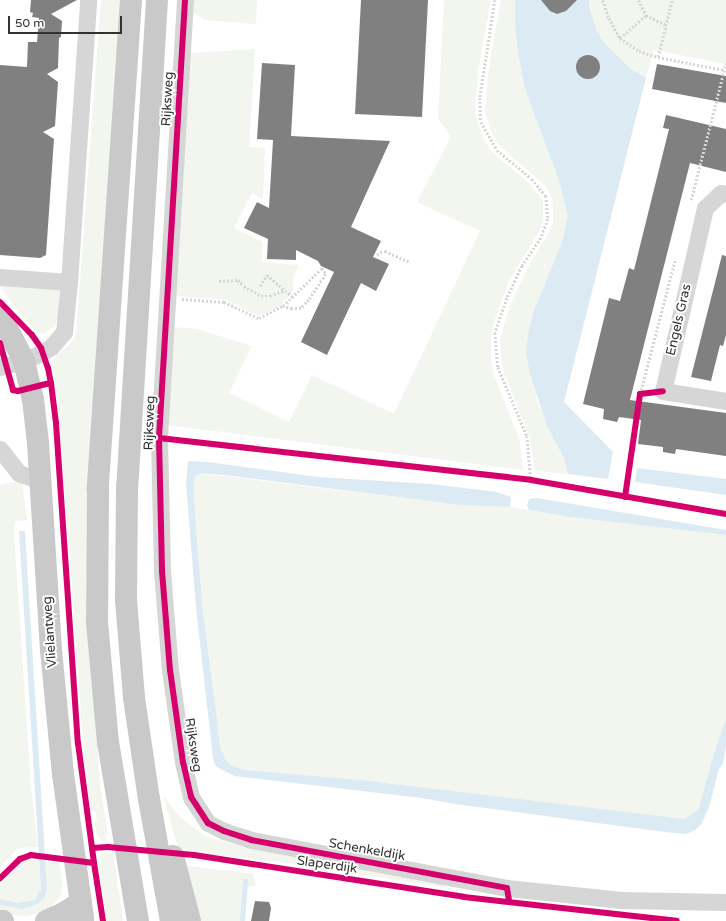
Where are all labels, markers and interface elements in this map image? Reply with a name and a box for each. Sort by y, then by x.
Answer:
scale bar [10,8,124,34]
text: 50 m [15,16,44,30]
street label: Rijksweg [159,71,177,127]
street label: Engels Gras [663,283,695,357]
street label: Rijksweg [141,395,159,451]
street label: Vlielantweg [40,596,60,668]
street label: Rijksweg [181,717,205,773]
street label: Schenkeldijk [327,836,407,864]
street label: Slaperdijk [296,853,358,877]

